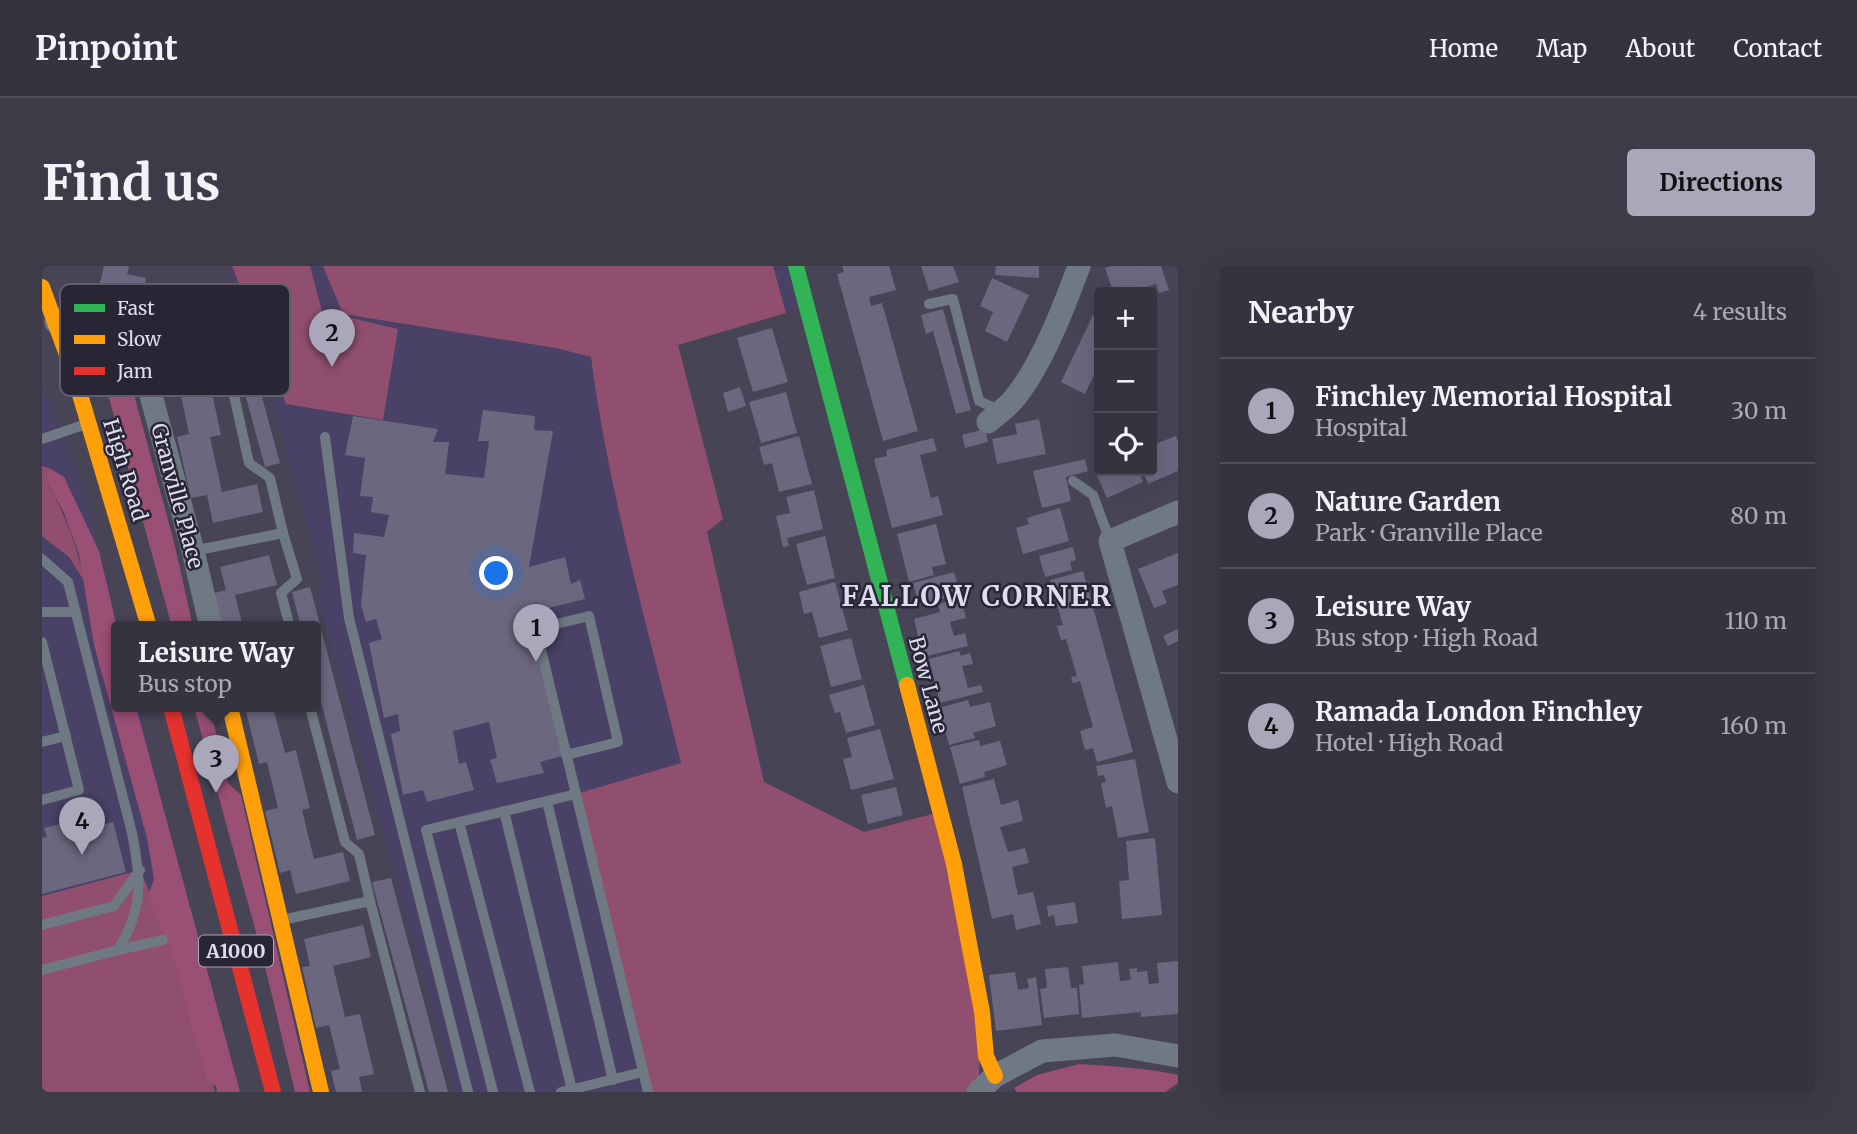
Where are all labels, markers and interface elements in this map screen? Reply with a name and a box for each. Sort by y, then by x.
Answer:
text: Pinpoint [35,28,178,69]
text: Home [1429,33,1498,64]
text: Map [1536,33,1587,64]
text: About [1625,33,1695,64]
text: Contact [1733,33,1822,64]
button: Directions [1627,149,1815,216]
text: Find us [42,152,220,213]
legend [60,284,290,396]
map controls [1094,287,1157,476]
button: + [1094,287,1157,350]
text: Nearby [1248,293,1354,331]
text: Fast [117,296,155,320]
text: 4 results [1693,297,1787,326]
pin: 2 [309,309,355,367]
text: Slow [117,327,162,351]
button: − [1094,350,1157,413]
text: Jam [116,359,153,383]
text: Finchley Memorial Hospital [1315,380,1672,413]
text: 1 [1266,396,1276,425]
text: 30 m [1731,396,1787,425]
button: locate [1094,413,1157,476]
text: Hospital [1315,413,1408,442]
street label: High Road [97,415,154,525]
street label: Granville Place [145,420,210,571]
text: Nature Garden [1315,485,1501,518]
text: 2 [1264,501,1278,530]
text: 80 m [1730,501,1787,530]
text: Park · Granville Place [1315,518,1543,547]
your location [479,556,513,590]
district label: FALLOW CORNER [841,578,1113,614]
text: Leisure Way [1315,590,1471,623]
pin: 1 [513,604,559,662]
text: 3 [1264,606,1278,635]
text: 110 m [1725,606,1787,635]
popup [111,621,321,712]
text: Bus stop · High Road [1315,623,1538,652]
street label: Bow Lane [903,633,954,736]
text: Leisure Way [138,636,294,669]
text: Bus stop [138,669,232,698]
text: Ramada London Finchley [1315,695,1642,728]
text: 4 [1264,711,1278,740]
text: 160 m [1721,711,1787,740]
text: Hotel · High Road [1315,728,1503,757]
pin: 3 [193,735,239,793]
pin: 4 [59,797,105,855]
road number: A1000 [199,936,273,966]

